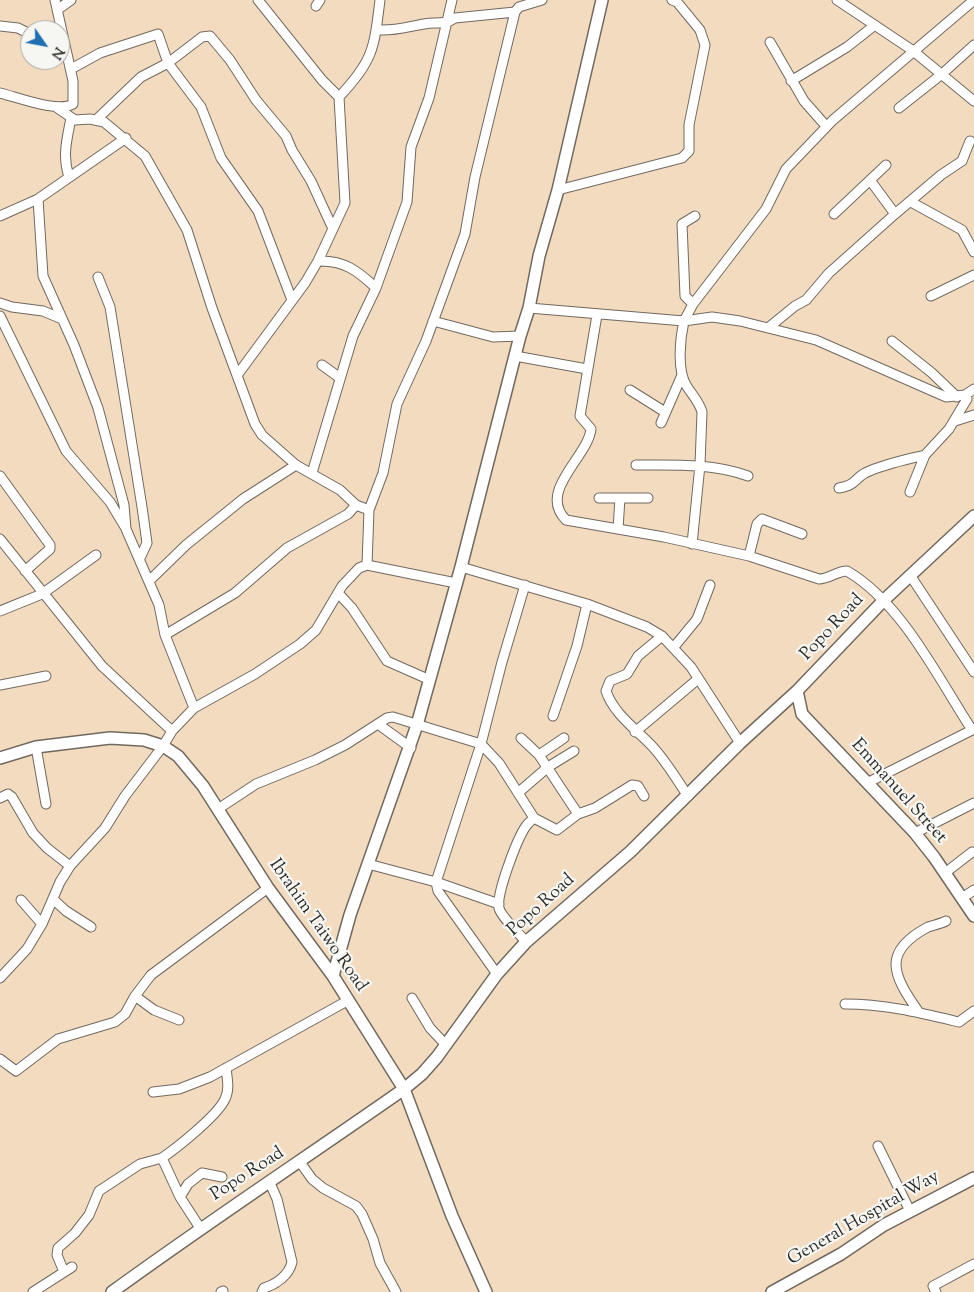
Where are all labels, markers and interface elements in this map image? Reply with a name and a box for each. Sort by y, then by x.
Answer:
north arrow [20,20,70,70]
text: N [45,42,68,63]
street label: Popo Road [797,590,869,666]
street label: Emmanuel Street [845,735,951,849]
street label: Ibrahim Taiwo Road [263,856,371,996]
street label: Popo Road [504,870,580,942]
street label: Popo Road [207,1143,289,1207]
street label: General Hospital Way [784,1167,944,1271]

